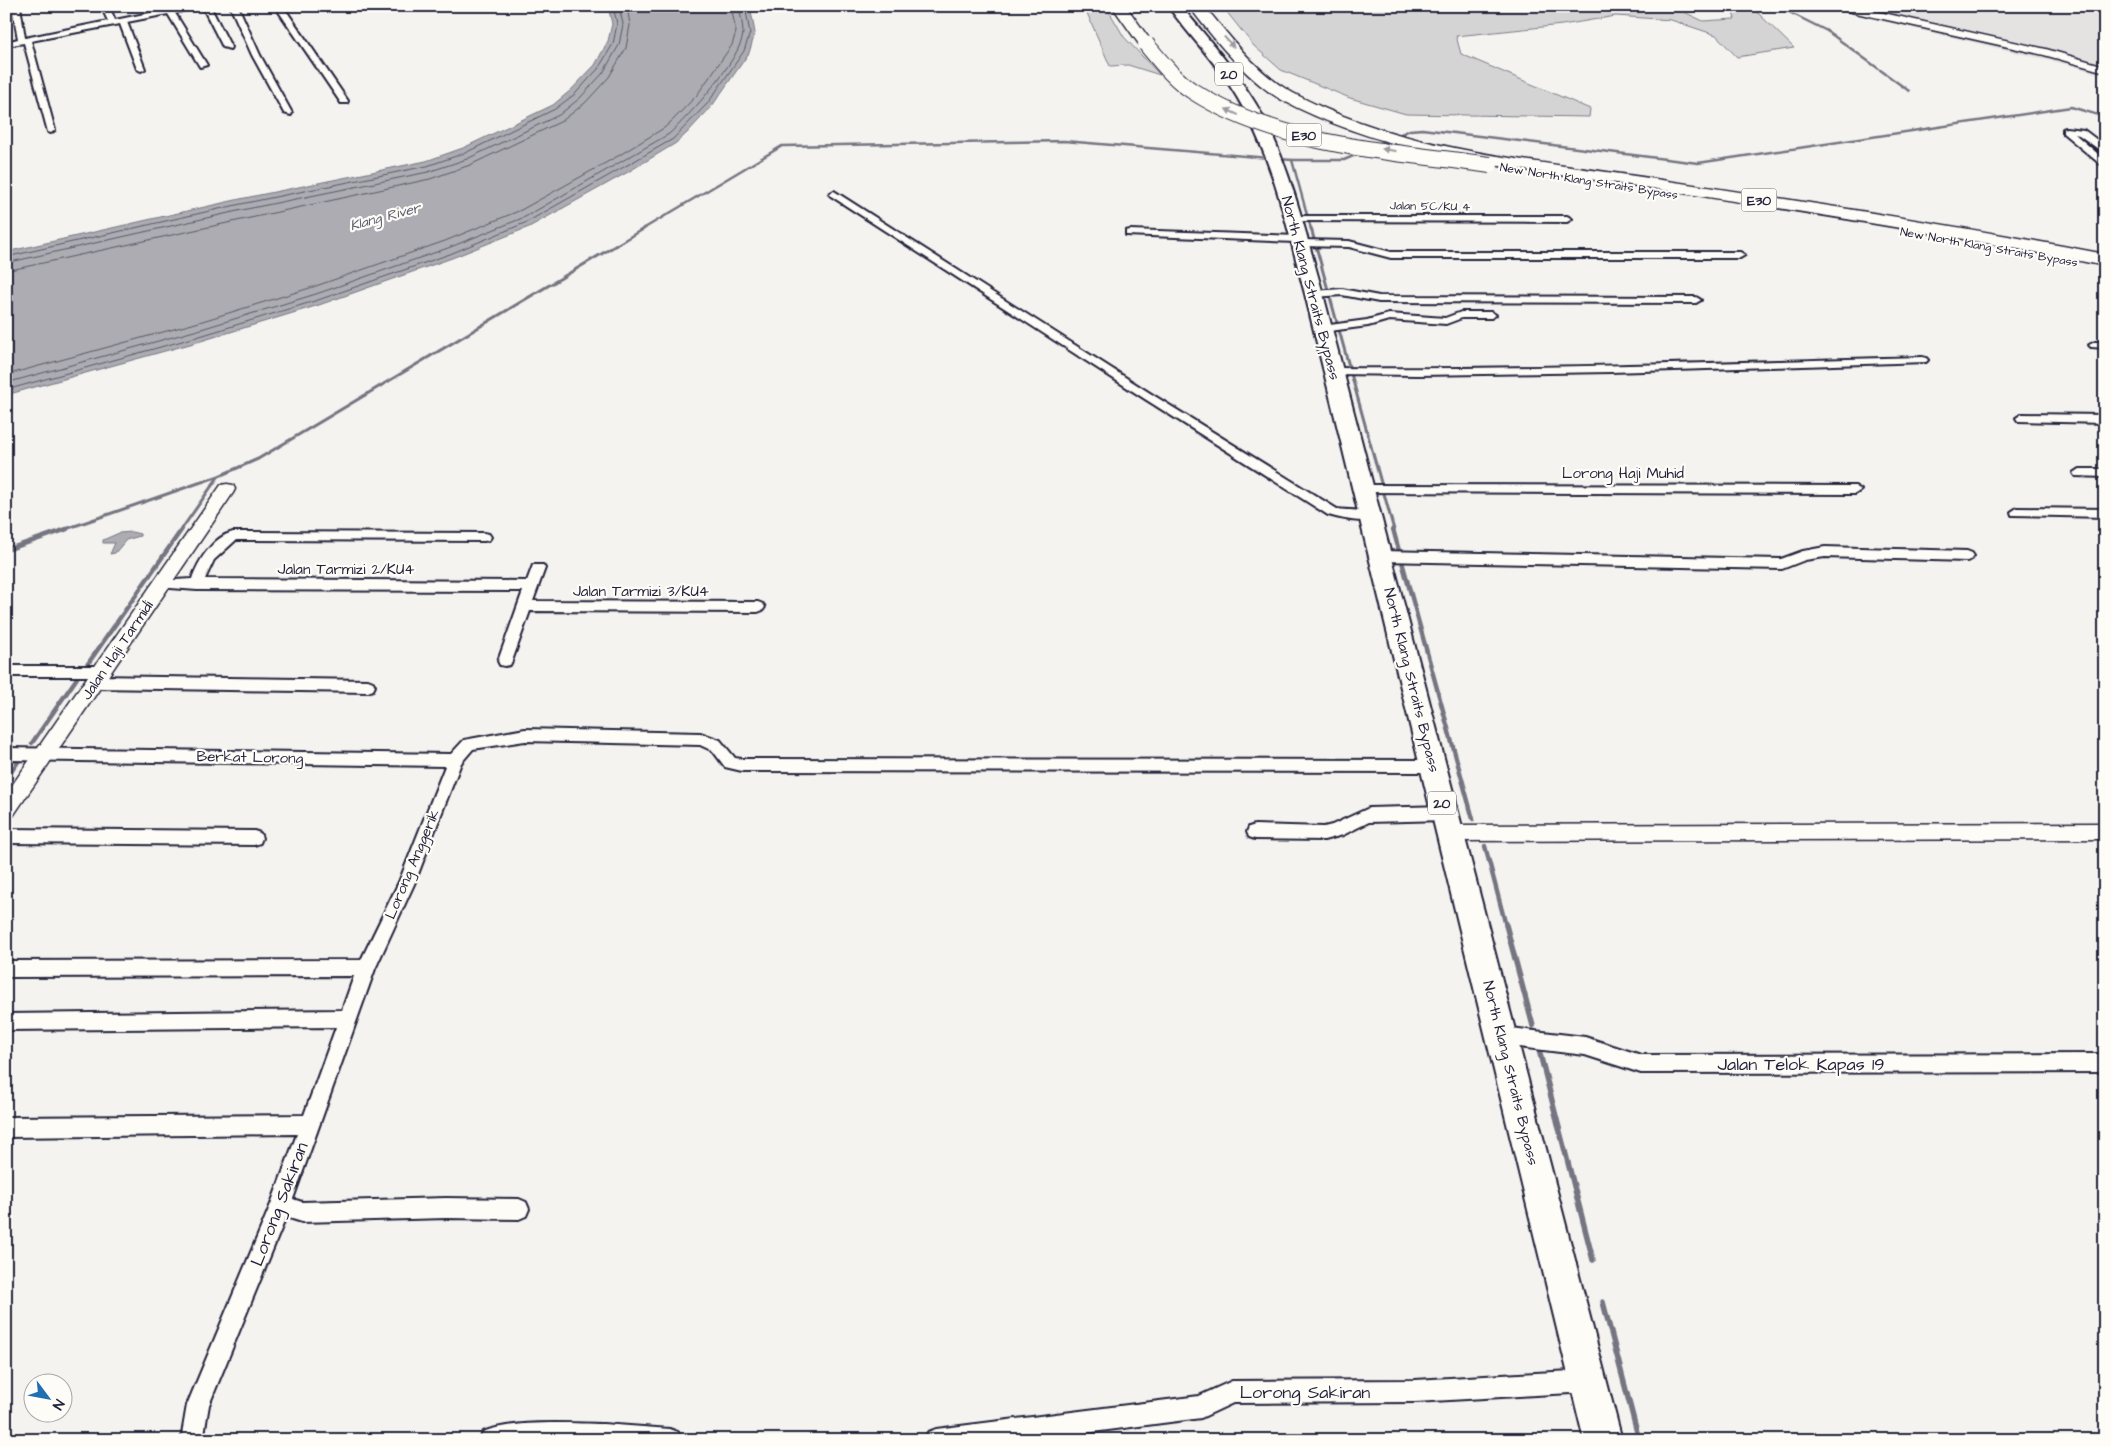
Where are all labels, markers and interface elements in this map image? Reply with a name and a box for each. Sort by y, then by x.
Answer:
one-way arrow [1223,36,1235,48]
road number: 20 [1215,62,1243,86]
one-way arrow [1225,108,1239,116]
road number: E30 [1286,124,1322,146]
one-way arrow [1381,146,1397,154]
street label: New North Klang Straits Bypass [1499,159,1679,205]
road number: E30 [1742,188,1776,212]
street label: North Klang Straits Bypass [1275,194,1345,383]
street label: Jalan 5C/KU 4 [1390,197,1470,216]
water label: Klang River [348,198,424,236]
street label: New North Klang Straits Bypass [1899,223,2079,272]
street label: Lorong Haji Muhid [1562,463,1684,485]
street label: Jalan Tarmizi 2/KU4 [277,559,415,580]
street label: Jalan Tarmizi 3/KU4 [573,581,709,602]
street label: North Klang Straits Bypass [1377,586,1445,775]
street label: Jalan Haji Tarmidi [76,596,159,704]
street label: Berkat Lorong [196,746,304,770]
road number: 20 [1428,791,1456,814]
street label: Lorong Anggerik [380,806,446,923]
street label: North Klang Straits Bypass [1476,979,1544,1168]
street label: Jalan Telok Kapas 19 [1717,1052,1885,1077]
street label: Lorong Sakiran [244,1139,315,1270]
north arrow [22,1374,72,1424]
street label: Lorong Sakiran [1240,1380,1370,1406]
text: N [47,1395,69,1414]

